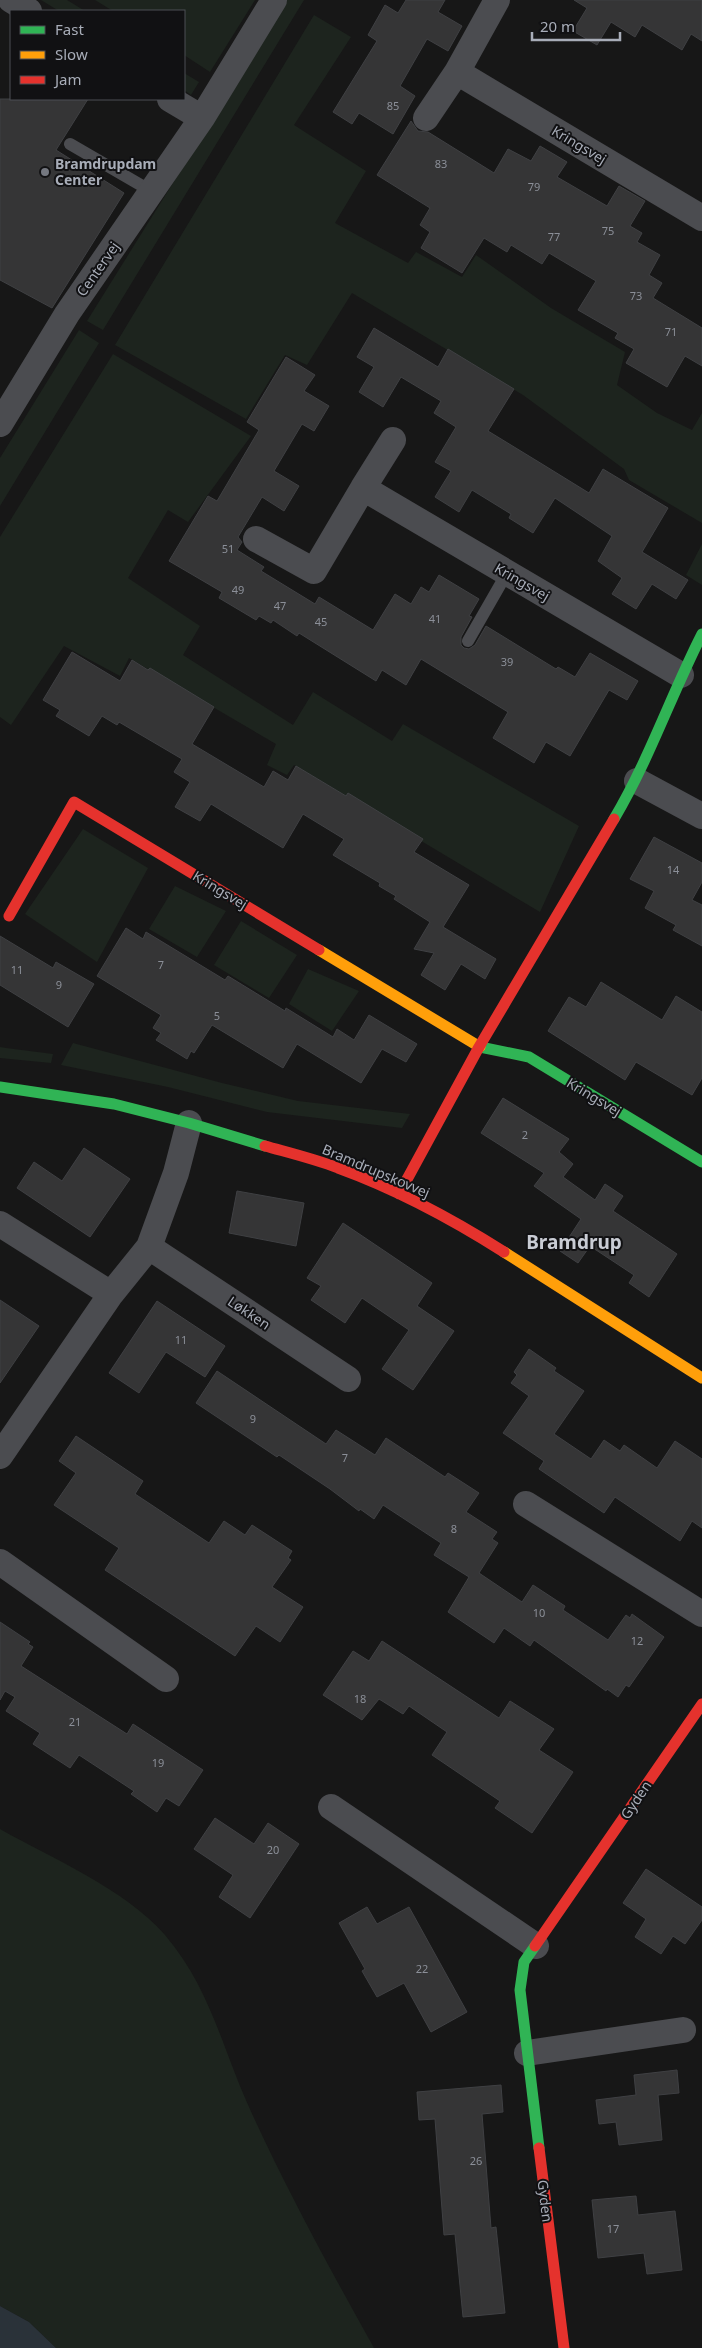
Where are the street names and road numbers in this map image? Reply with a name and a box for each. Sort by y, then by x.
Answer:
street label: Kringsvej [548,121,610,168]
street label: Centervej [72,238,123,300]
street label: Kringsvej [491,558,553,605]
street label: Kringsvej [189,866,251,913]
street label: Kringsvej [563,1073,625,1120]
street label: Bramdrupskovvej [319,1139,433,1202]
street label: Løkken [224,1291,274,1334]
street label: Gyden [616,1777,655,1823]
street label: Gyden [533,2179,558,2223]

